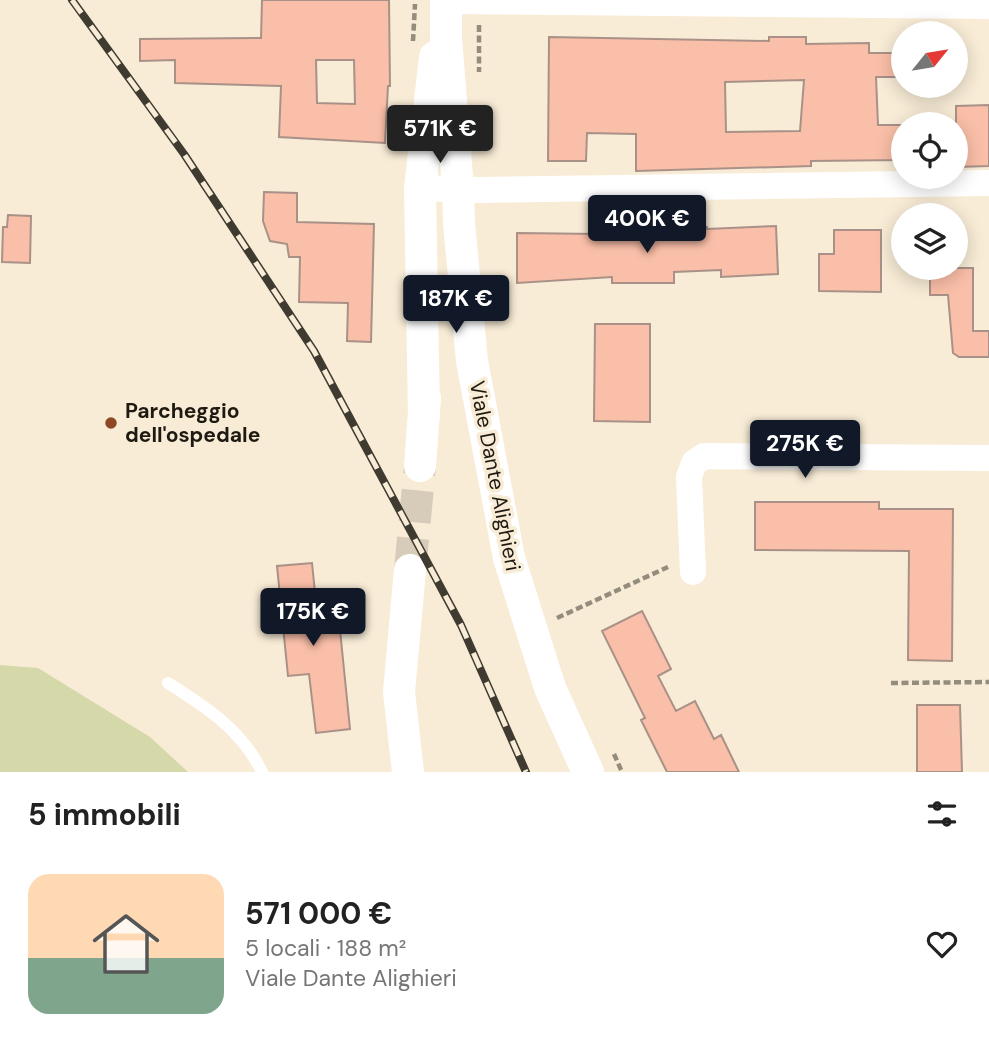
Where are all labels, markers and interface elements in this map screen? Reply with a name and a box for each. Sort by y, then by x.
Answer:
north arrow [891,21,968,98]
map controls [891,21,968,280]
pin: 571K € [383,106,497,165]
button: locate [891,112,968,189]
text: 571K € [403,113,477,143]
pin: 400K € [590,196,704,255]
text: 400K € [604,203,690,233]
button: layers [891,203,968,280]
pin: 187K € [399,276,513,335]
text: 187K € [419,283,493,313]
street label: Viale Dante Alighieri [463,378,527,574]
place label: Parcheggio dell'ospedale [125,397,260,449]
marker: Parcheggio dell'ospedale [103,415,119,431]
pin: 275K € [748,420,862,480]
text: 275K € [766,428,844,458]
pin: 175K € [256,588,370,648]
text: 175K € [276,596,350,626]
text: 5 immobili [28,795,181,834]
icon: filters [923,795,961,833]
text: 571 000 € [245,894,392,933]
icon: home [84,902,168,986]
icon: heart [923,925,961,963]
text: 5 locali · 188 m² [245,933,406,963]
text: Viale Dante Alighieri [245,963,457,993]

